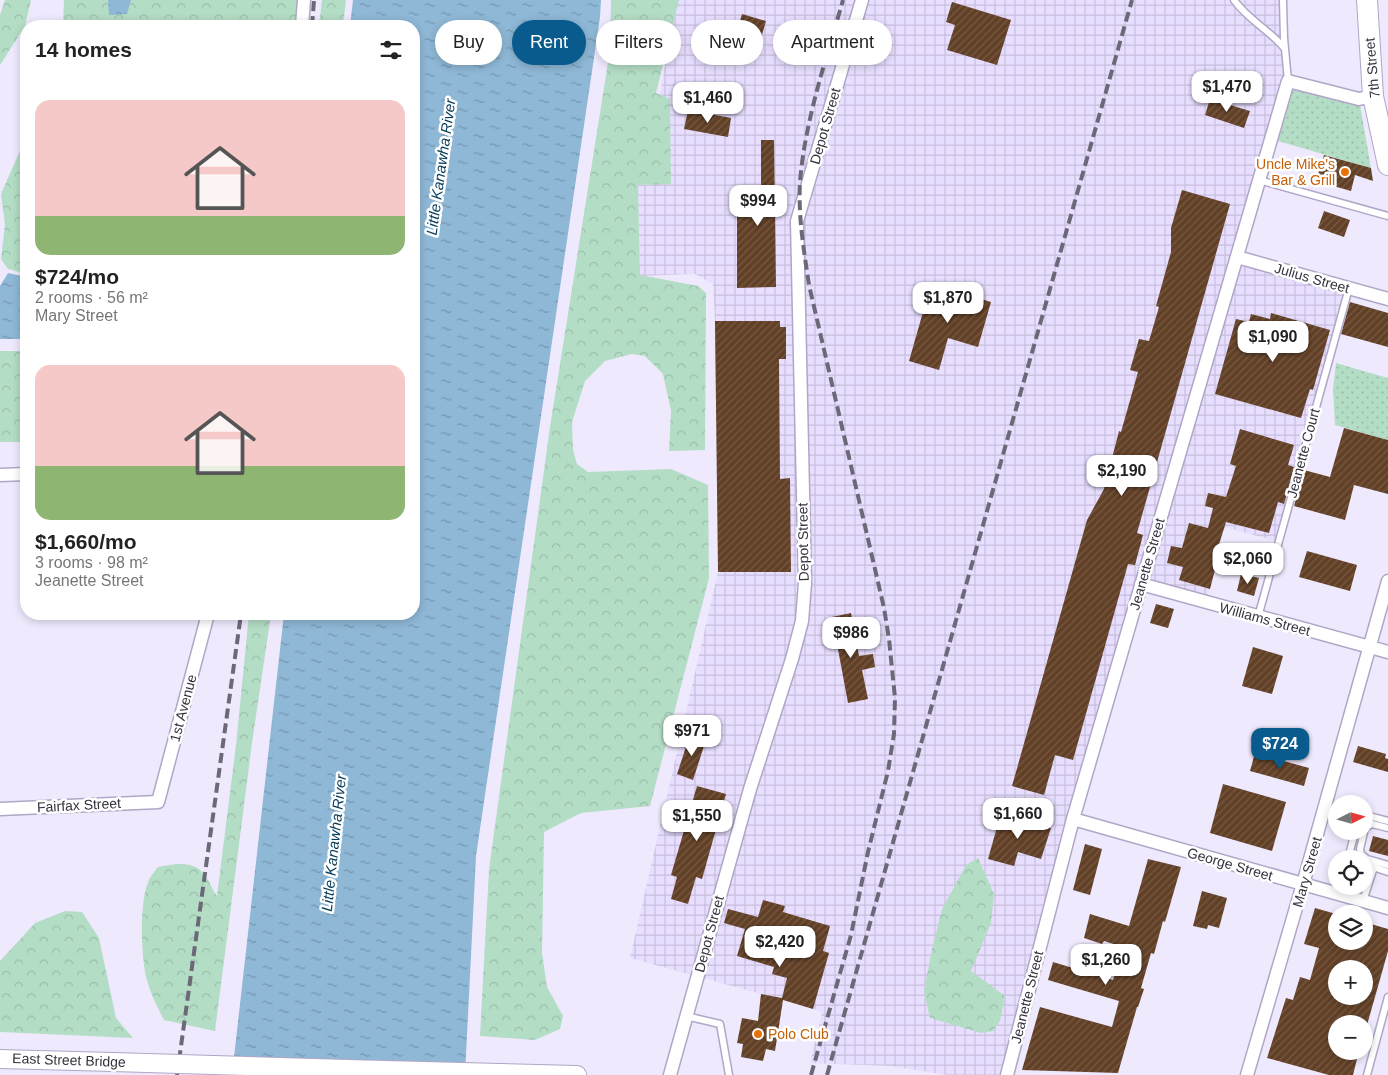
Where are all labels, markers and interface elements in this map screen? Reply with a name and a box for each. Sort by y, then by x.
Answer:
chip: Buy [435,20,502,65]
chip: Rent [512,20,586,65]
chip: Filters [596,20,681,65]
chip: New [691,20,763,65]
chip: Apartment [773,20,892,65]
icon: filters [377,36,405,64]
street label: 7th Street [1361,37,1383,99]
text: 14 homes [35,38,132,61]
pin: $1,470 [1186,70,1268,113]
text: $1,470 [1203,78,1251,95]
pin: $1,460 [667,82,749,124]
street label: Depot Street [806,86,844,166]
text: $1,460 [684,89,732,106]
water label: Little Kanawha River [423,97,459,236]
icon: home [175,133,265,223]
place label: Uncle Mike's Bar & Grill [1256,156,1335,188]
marker: Uncle Mike's Bar & Grill [1339,166,1351,178]
pin: $994 [728,184,788,227]
text: $994 [740,192,776,209]
street label: Julius Street [1273,260,1351,296]
text: $724/mo [35,265,119,288]
pin: $1,870 [907,282,989,324]
text: 2 rooms · 56 m² [35,289,148,306]
text: $1,870 [924,289,972,306]
text: Mary Street [35,307,118,324]
pin: $1,090 [1232,320,1314,363]
text: $1,090 [1249,328,1297,345]
icon: home [175,398,265,488]
street label: Jeanette Court [1283,406,1323,499]
pin: $2,190 [1081,454,1163,497]
text: $2,190 [1098,462,1146,479]
street label: Depot Street [794,502,812,581]
street label: Jeanette Street [1126,516,1168,612]
text: $1,660/mo [35,530,137,553]
pin: $2,060 [1207,542,1289,585]
text: $2,060 [1224,550,1272,567]
text: 3 rooms · 98 m² [35,554,148,571]
text: Jeanette Street [35,572,144,589]
street label: Williams Street [1218,599,1312,639]
pin: $986 [821,616,881,659]
text: $986 [833,624,869,641]
street label: 1st Avenue [166,672,200,743]
pin: $971 [662,714,722,757]
text: $971 [674,722,710,739]
pin: $724 [1250,728,1310,770]
text: $724 [1262,735,1298,752]
water label: Little Kanawha River [318,773,349,912]
street label: Fairfax Street [37,795,121,815]
north arrow [1328,795,1372,840]
map controls [1328,795,1373,1060]
pin: $1,660 [977,798,1059,840]
pin: $1,550 [656,800,738,842]
text: $1,660 [994,805,1042,822]
text: $1,550 [673,807,721,824]
street label: Mary Street [1289,835,1325,909]
street label: George Street [1186,844,1275,884]
button: locate [1328,850,1373,895]
street label: Depot Street [691,894,727,974]
button: layers [1328,905,1373,950]
pin: $2,420 [739,926,821,968]
text: $2,420 [756,933,804,950]
pin: $1,260 [1065,944,1147,986]
street label: Jeanette Street [1008,949,1046,1045]
text: $1,260 [1082,951,1130,968]
button: + [1328,960,1373,1005]
button: − [1328,1015,1373,1060]
place label: Polo Club [768,1026,829,1042]
marker: Polo Club [752,1028,764,1040]
street label: East Street Bridge [12,1050,126,1070]

